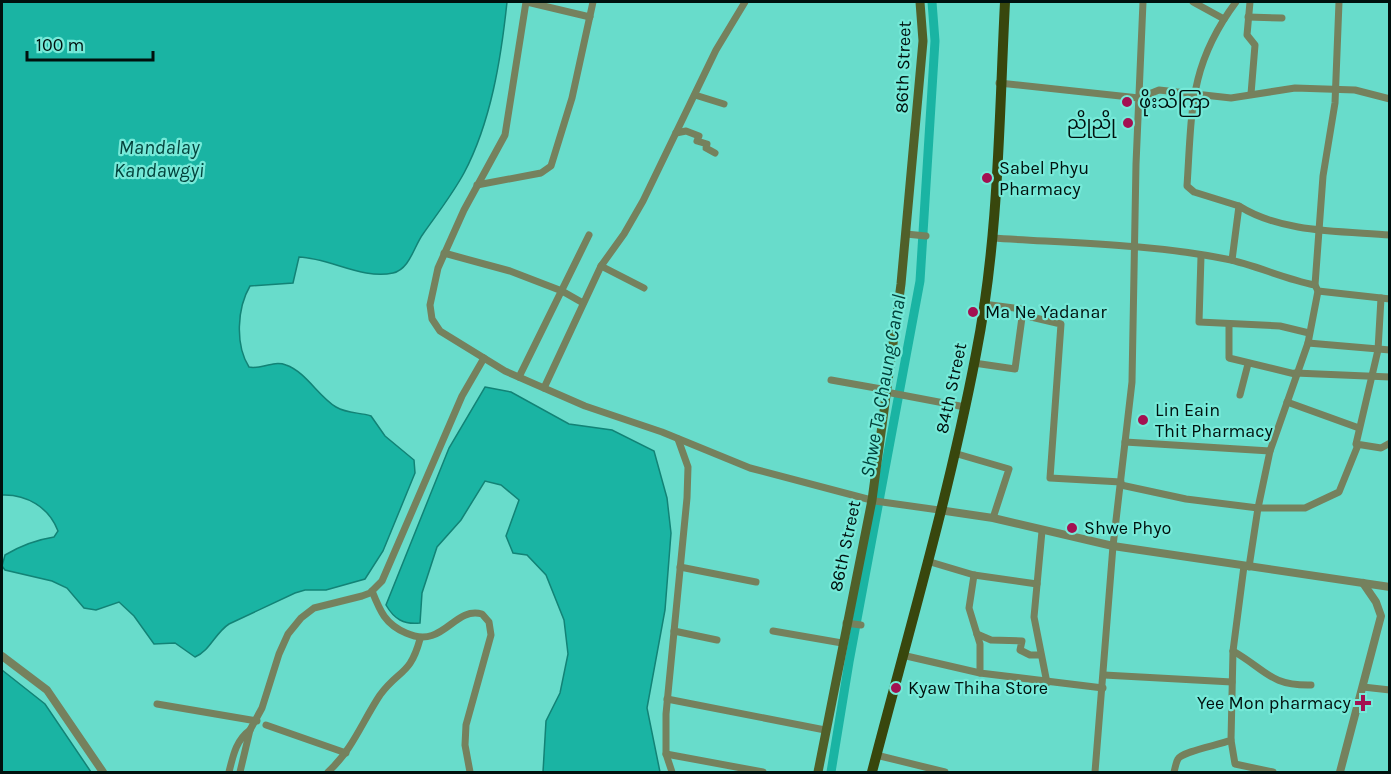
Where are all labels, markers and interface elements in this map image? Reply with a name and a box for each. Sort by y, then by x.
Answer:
street label: 86th Street [890,20,916,114]
scale bar [27,24,153,62]
text: 100 m [36,34,84,56]
place label: ဖိုးသိကြာ [1139,88,1210,117]
marker: ဖိုးသိကြာ [1120,95,1134,109]
place label: ညိုညို [1067,109,1117,138]
marker: ညိုညို [1121,116,1135,130]
water label: Mandalay Kandawgyi [114,136,204,182]
place label: Sabel Phyu Pharmacy [999,157,1089,200]
marker: Sabel Phyu Pharmacy [980,171,994,185]
water label: Shwe Ta Chaung Canal [856,293,910,479]
place label: Ma Ne Yadanar [985,301,1107,323]
marker: Ma Ne Yadanar [966,305,980,319]
street label: 84th Street [931,340,971,435]
place label: Lin Eain Thit Pharmacy [1155,399,1274,442]
marker: Lin Eain Thit Pharmacy [1136,413,1150,427]
street label: 86th Street [825,498,865,594]
place label: Shwe Phyo [1084,517,1171,539]
marker: Shwe Phyo [1065,521,1079,535]
place label: Kyaw Thiha Store [908,677,1048,699]
marker: Kyaw Thiha Store [889,681,903,695]
place label: Yee Mon pharmacy [1197,692,1352,714]
marker: Yee Mon pharmacy [1356,696,1370,710]

